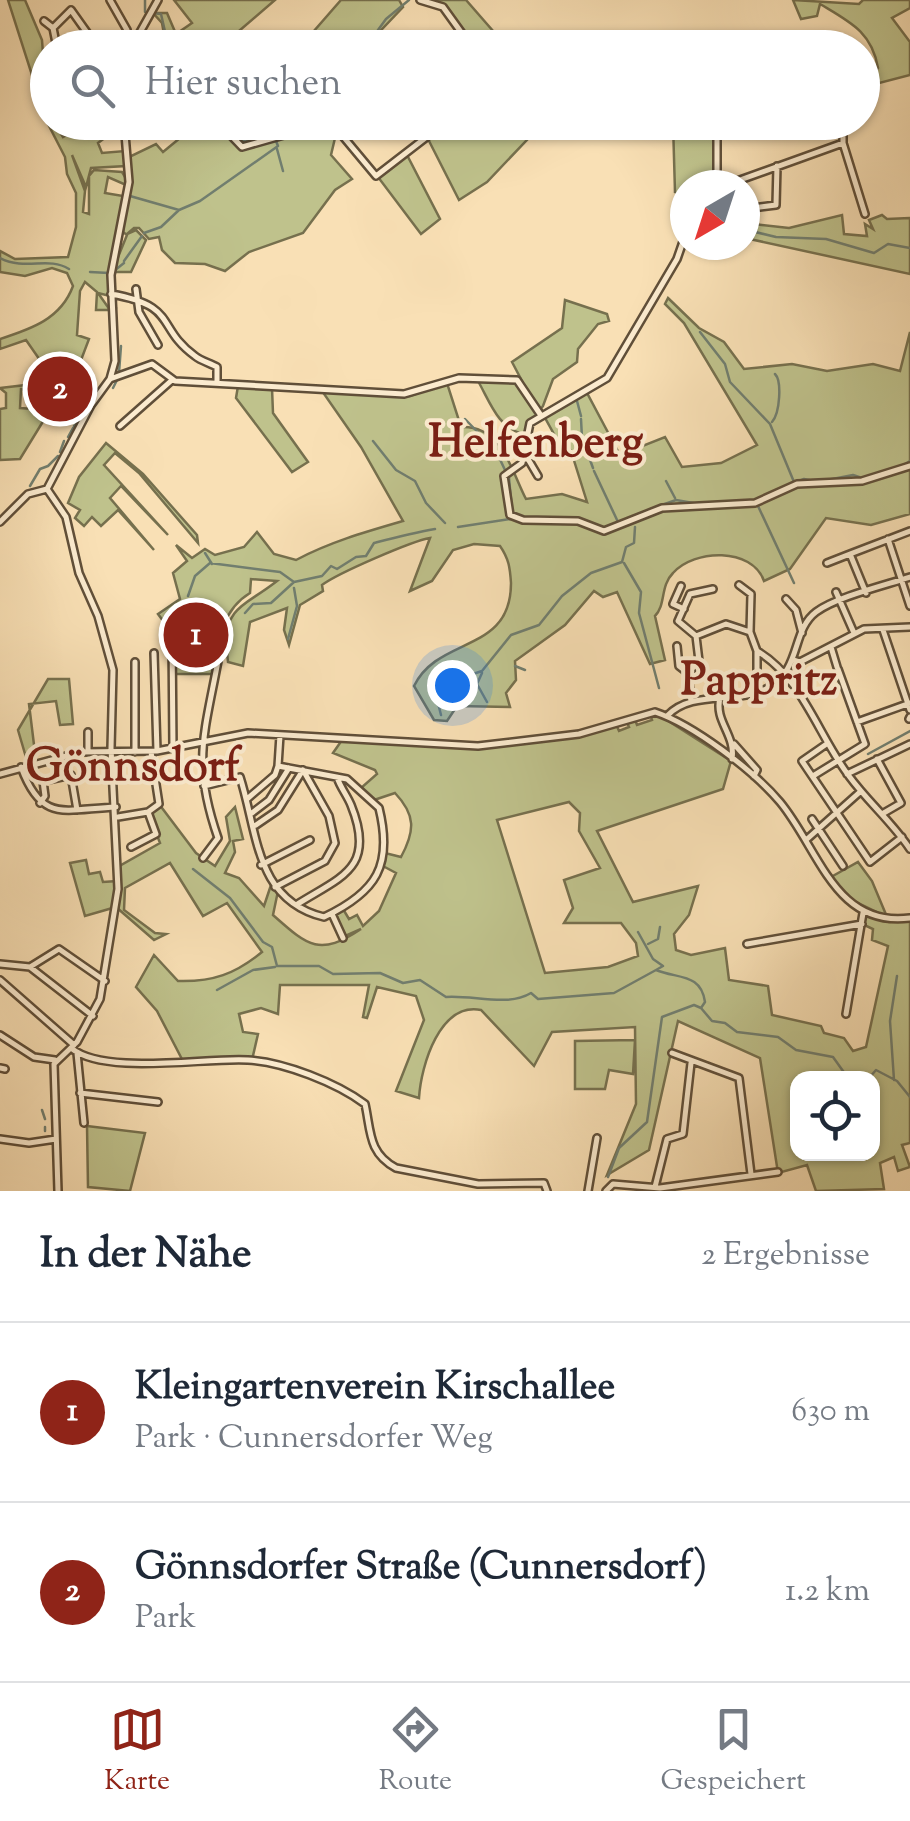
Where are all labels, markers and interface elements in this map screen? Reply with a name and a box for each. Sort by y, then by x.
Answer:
search box [30,30,880,140]
icon: search [65,58,120,113]
text: Hier suchen [145,58,342,112]
north arrow [670,170,760,260]
pin: 2 [28,352,92,426]
district label: Helfenberg [428,413,644,478]
pin: 1 [164,598,228,672]
district label: Pappritz [681,651,837,716]
your location [427,660,478,711]
district label: Gönnsdorf [26,737,243,802]
map controls [790,1071,880,1161]
button: locate [790,1071,880,1161]
text: In der Nähe [40,1226,252,1286]
text: 2 Ergebnisse [701,1233,870,1279]
text: Kleingartenverein Kirschallee [135,1362,615,1416]
text: 1 [67,1389,78,1435]
text: 630 m [791,1389,870,1435]
text: Park · Cunnersdorfer Weg [135,1416,493,1462]
text: Gönnsdorfer Straße (Cunnersdorf) [135,1542,707,1596]
text: 2 [65,1569,80,1615]
text: 1.2 km [785,1569,870,1615]
text: Park [135,1596,196,1642]
tab: Karte [104,1702,170,1802]
tab: Route [379,1702,452,1802]
tab: Gespeichert [661,1702,806,1802]

